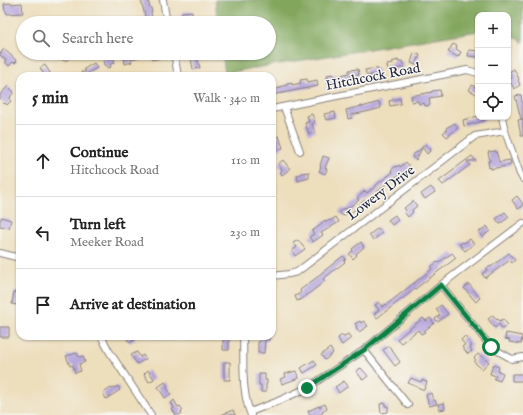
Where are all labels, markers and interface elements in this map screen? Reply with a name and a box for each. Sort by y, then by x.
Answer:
map controls [475,12,511,120]
button: + [475,12,511,48]
search box [16,16,276,60]
icon: search [30,27,52,49]
text: Search here [62,29,133,48]
button: − [475,48,511,84]
street label: Hitchcock Road [324,59,422,95]
button: locate [475,84,511,120]
text: 5 min [32,88,69,109]
text: Walk · 340 m [193,90,260,107]
text: Continue [70,143,128,162]
icon: ahead [32,150,54,172]
text: 110 m [231,152,260,169]
street label: Lowery Drive [343,161,419,224]
text: Hitchcock Road [70,162,159,179]
text: Turn left [70,215,126,234]
icon: left [32,222,54,244]
text: 230 m [230,224,260,241]
text: Meeker Road [70,234,144,251]
icon: arrive [32,294,54,316]
text: Arrive at destination [70,295,196,314]
route start [482,338,500,356]
route end [298,379,316,397]

